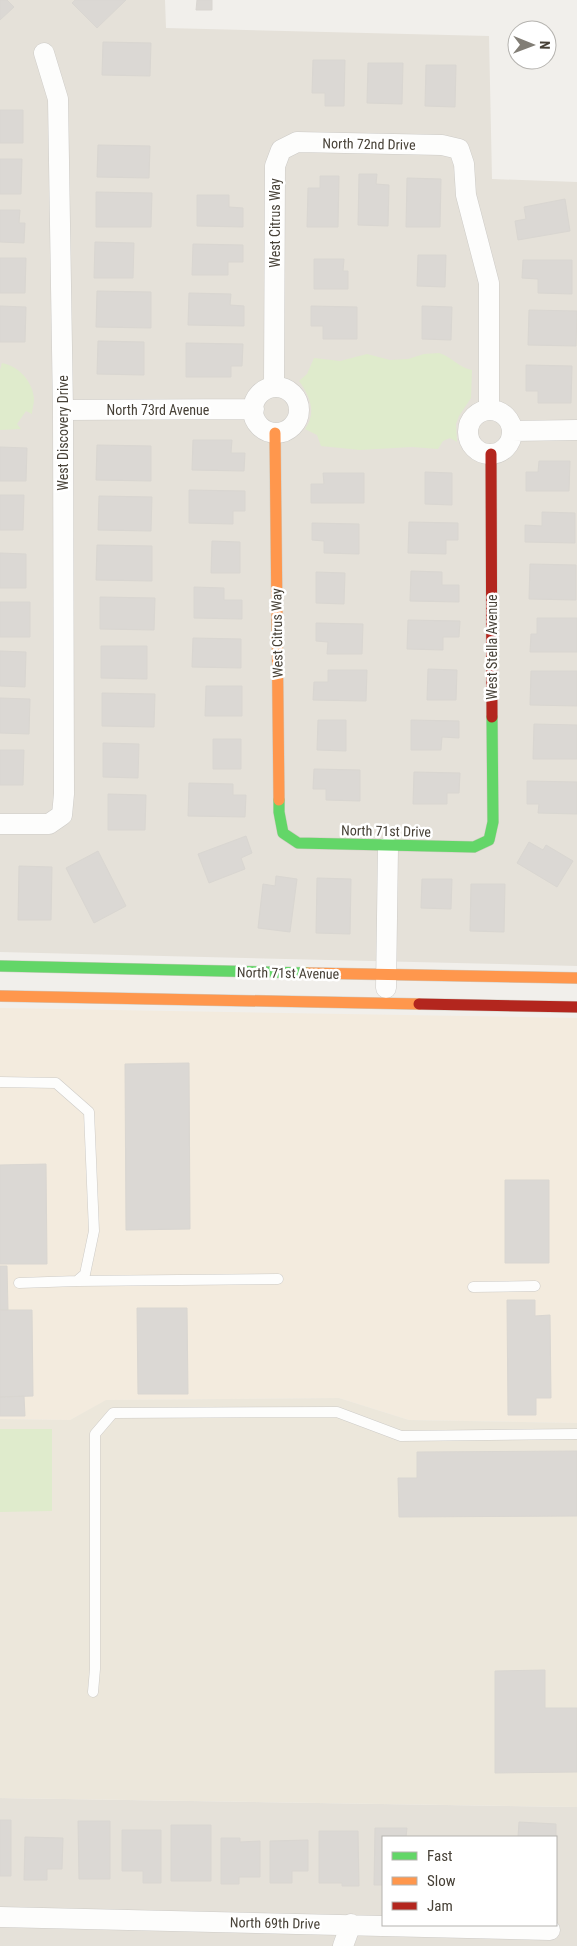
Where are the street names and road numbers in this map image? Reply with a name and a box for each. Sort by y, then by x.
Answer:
street label: North 72nd Drive [322,135,416,153]
street label: West Citrus Way [267,178,283,268]
street label: West Discovery Drive [55,375,71,491]
street label: North 73rd Avenue [107,402,210,418]
street label: West Citrus Way [268,588,286,678]
street label: West Stella Avenue [484,594,500,700]
street label: North 71st Drive [341,822,432,840]
street label: North 71st Avenue [237,964,340,982]
street label: North 69th Drive [230,1914,321,1932]

